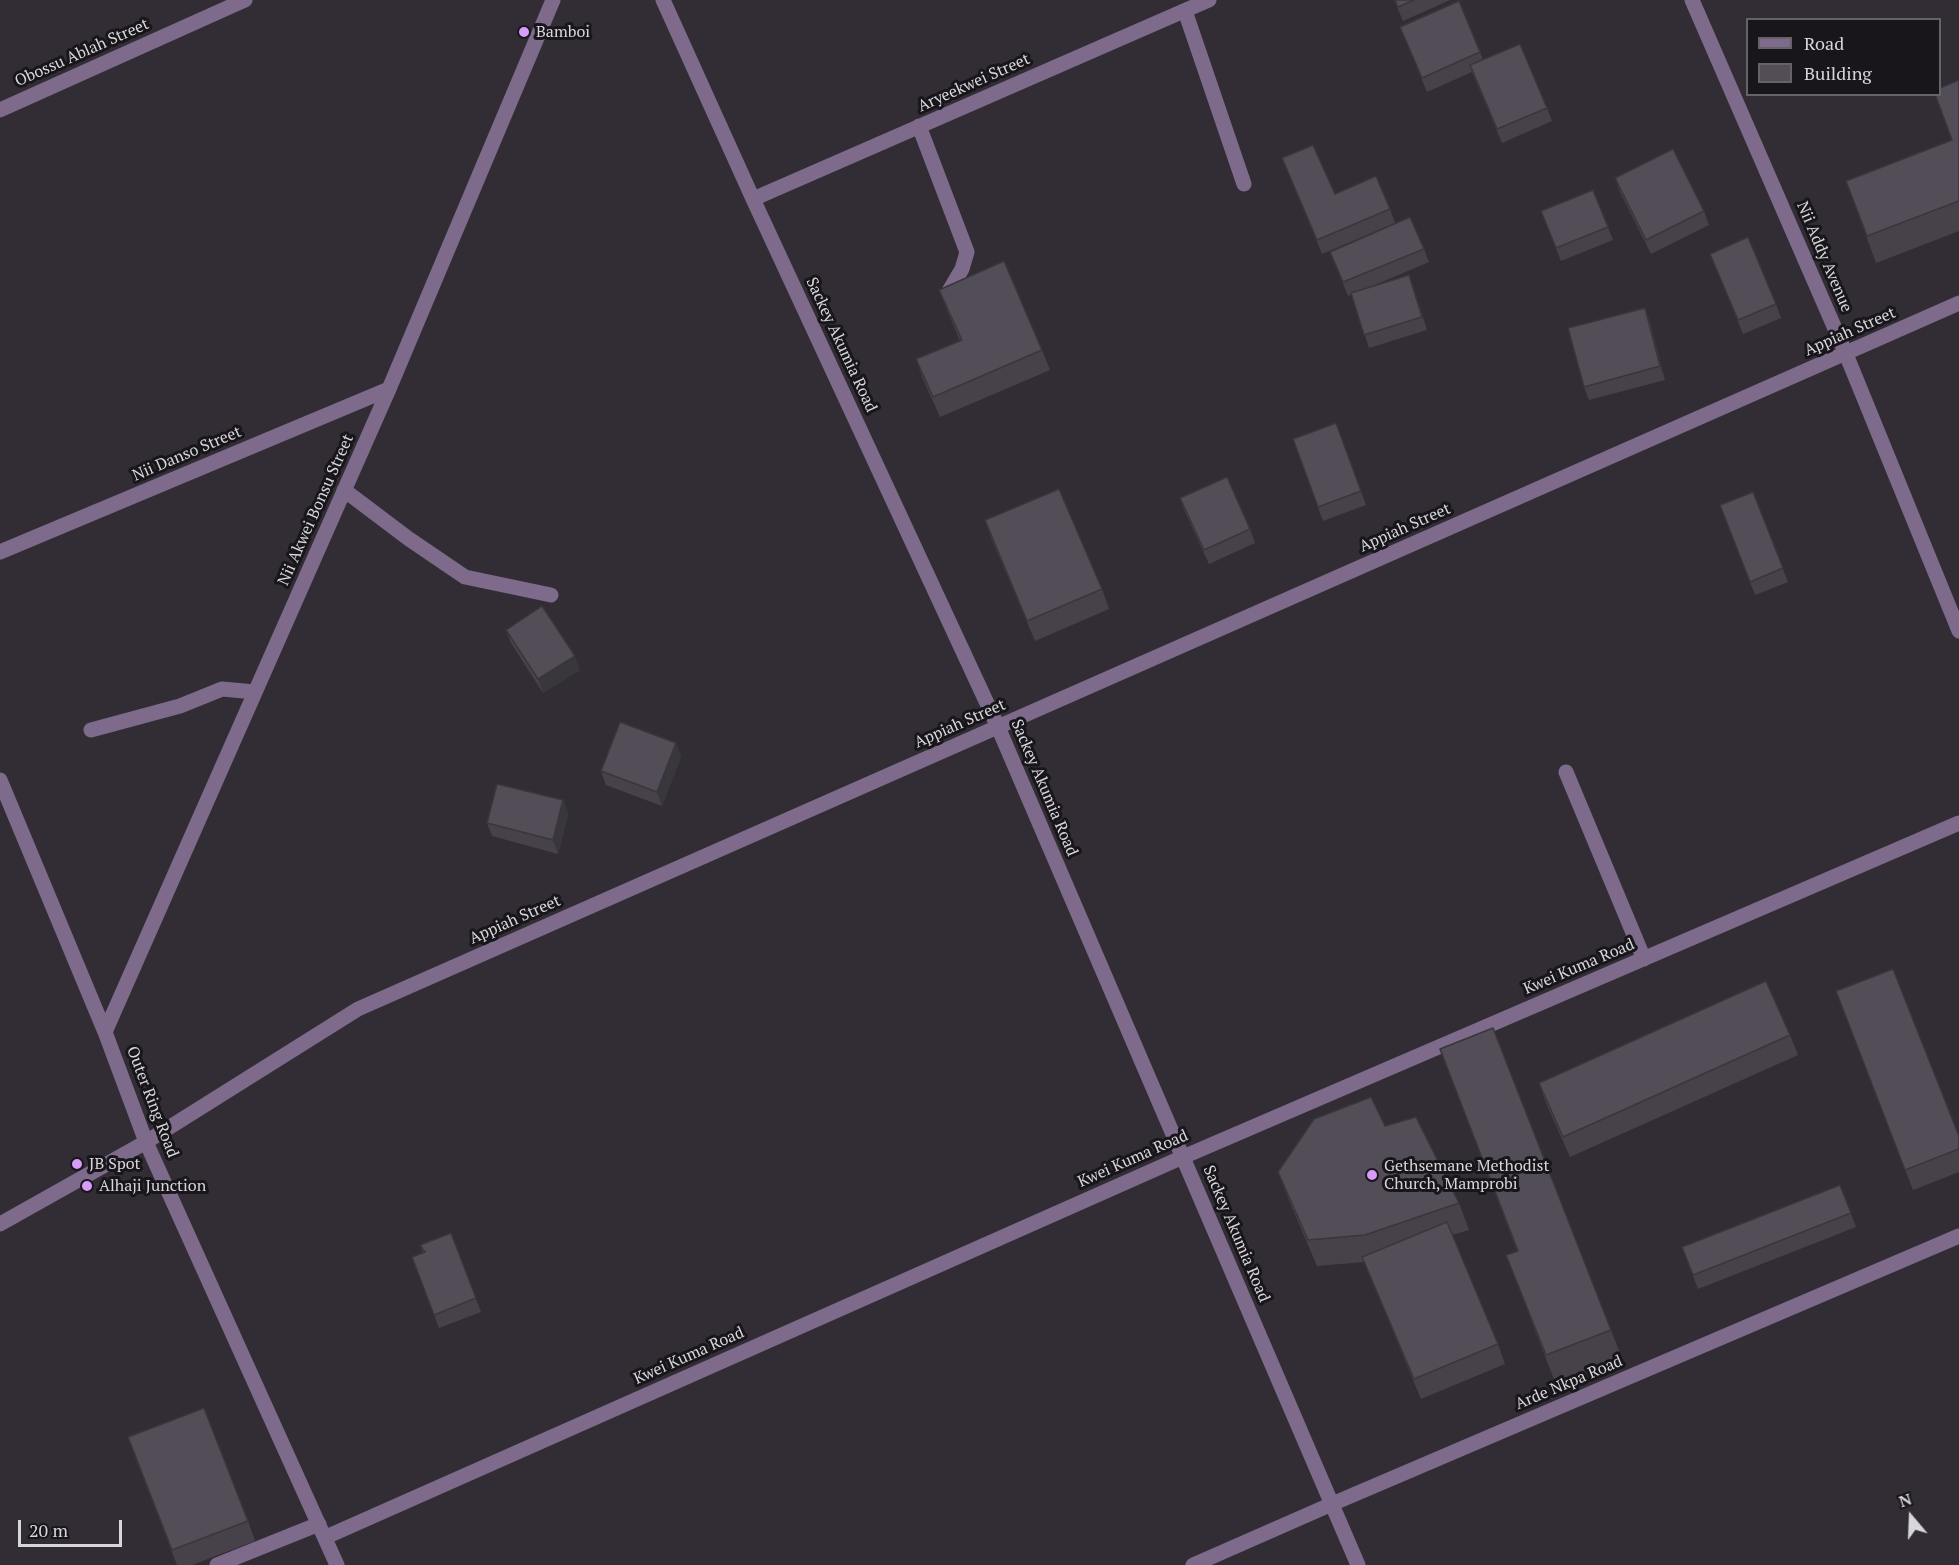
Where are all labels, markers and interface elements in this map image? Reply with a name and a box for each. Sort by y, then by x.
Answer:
street label: Obossu Ablah Street [12,15,152,91]
legend [1746,18,1941,96]
place label: Bamboi [536,22,590,42]
marker: Bamboi [517,25,531,39]
text: Road [1804,31,1844,55]
street label: Aryeekwei Street [915,50,1033,116]
text: Building [1804,61,1872,85]
street label: Nii Addy Avenue [1792,199,1856,315]
street label: Sackey Akumia Road [801,275,881,415]
street label: Appiah Street [1801,303,1899,361]
street label: Nii Danso Street [130,422,244,486]
street label: Nii Akwei Bonsu Street [274,431,358,589]
street label: Appiah Street [1356,499,1454,557]
street label: Appiah Street [911,695,1009,753]
street label: Sackey Akumia Road [1007,717,1081,859]
street label: Appiah Street [466,891,564,949]
street label: Kwei Kuma Road [1521,935,1637,999]
street label: Outer Ring Road [122,1044,182,1160]
street label: Kwei Kuma Road [1075,1126,1191,1192]
place label: JB Spot [89,1154,140,1174]
place label: Gethsemane Methodist Church, Mamprobi [1384,1156,1549,1194]
marker: JB Spot [70,1157,84,1171]
street label: Sackey Akumia Road [1199,1163,1273,1305]
marker: Gethsemane Methodist Church, Mamprobi [1365,1168,1379,1182]
place label: Alhaji Junction [99,1176,206,1196]
marker: Alhaji Junction [80,1179,94,1193]
street label: Kwei Kuma Road [631,1323,747,1389]
street label: Arde Nkpa Road [1513,1352,1625,1414]
north arrow [1881,1487,1941,1547]
text: N [1896,1488,1914,1512]
scale bar [21,1508,124,1546]
text: 20 m [29,1518,68,1542]

